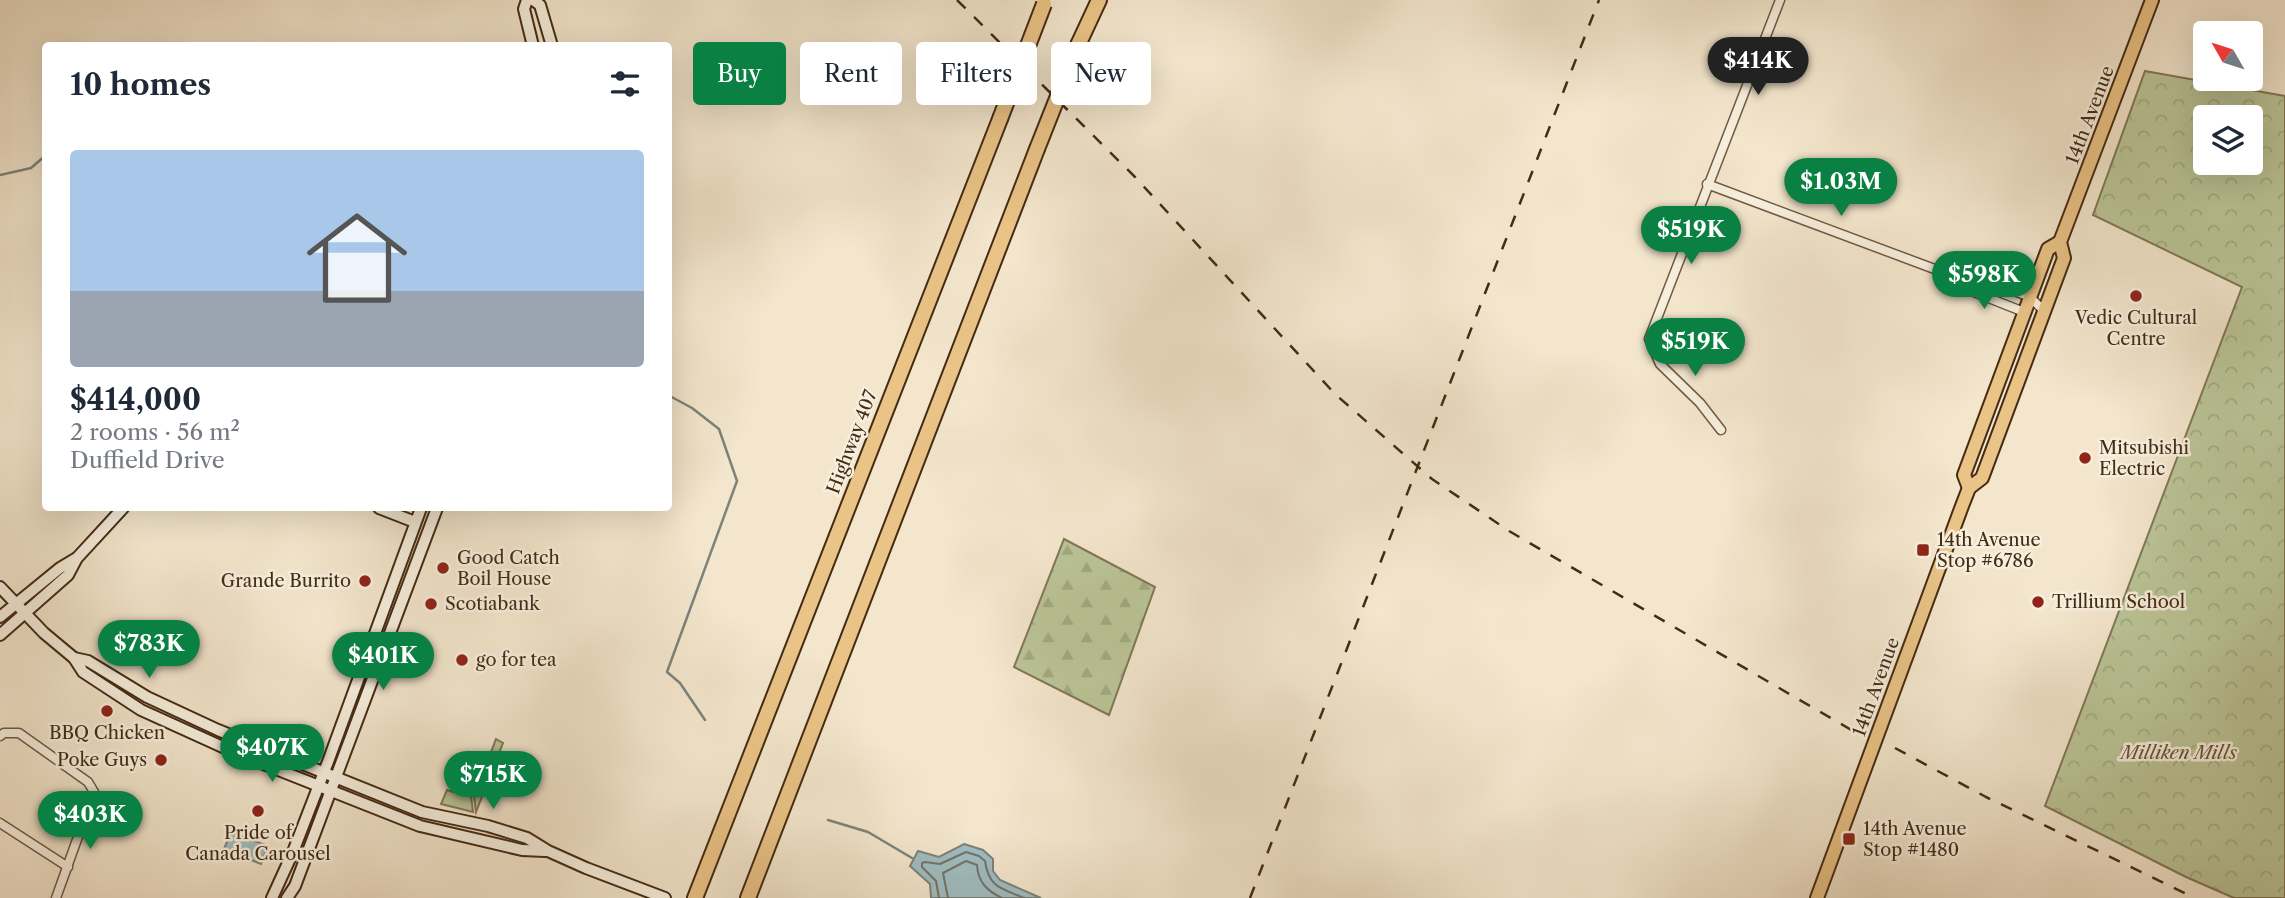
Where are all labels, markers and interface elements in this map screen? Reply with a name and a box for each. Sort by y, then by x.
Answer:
north arrow [2193,21,2263,91]
map controls [2193,21,2263,175]
pin: $414K [1709,38,1807,97]
chip: Buy [693,42,786,105]
chip: Rent [800,42,902,105]
chip: Filters [916,42,1037,105]
chip: New [1051,42,1151,105]
text: $414K [1724,46,1792,74]
street label: 14th Avenue [2061,63,2119,167]
icon: filters [606,65,644,103]
text: 10 homes [70,66,211,103]
button: layers [2193,105,2263,175]
pin: $1.03M [1784,158,1898,218]
text: $1.03M [1800,167,1882,195]
icon: home [294,195,420,321]
pin: $519K [1642,206,1740,266]
text: $519K [1657,215,1725,243]
pin: $598K [1935,252,2033,311]
text: $598K [1948,260,2020,288]
marker: Vedic Cultural Centre [2128,288,2144,304]
place label: Vedic Cultural Centre [2074,307,2197,350]
pin: $519K [1646,318,1744,378]
text: $519K [1661,327,1729,355]
text: $414,000 [70,381,201,418]
street label: Highway 407 [822,387,882,497]
text: 2 rooms · 56 m² [70,418,240,446]
place label: Mitsubishi Electric [2099,437,2189,480]
text: Duffield Drive [70,446,225,474]
marker: Mitsubishi Electric [2077,450,2093,466]
place label: 14th Avenue Stop #6786 [1937,529,2041,572]
marker: 14th Avenue Stop #6786 [1915,542,1931,558]
place label: Good Catch Boil House [457,547,560,590]
marker: Good Catch Boil House [435,560,451,576]
place label: Grande Burrito [221,570,351,592]
marker: Grande Burrito [357,573,373,589]
place label: Trillium School [2052,591,2185,613]
place label: Scotiabank [445,593,541,615]
marker: Trillium School [2030,594,2046,610]
marker: Scotiabank [423,596,439,612]
pin: $783K [100,620,198,680]
text: $783K [114,629,184,657]
pin: $401K [334,632,432,692]
street label: 14th Avenue [1848,635,1904,739]
text: $401K [348,641,418,669]
place label: go for tea [476,649,557,671]
marker: go for tea [454,652,470,668]
marker: BBQ Chicken [99,703,115,719]
place label: BBQ Chicken [49,722,165,744]
pin: $407K [223,724,321,784]
text: $407K [236,733,308,761]
park label: Milliken Mills [2119,742,2237,764]
place label: Poke Guys [57,749,147,771]
marker: Poke Guys [153,752,169,768]
pin: $715K [444,752,542,811]
text: $715K [460,760,526,788]
pin: $403K [41,792,139,851]
text: $403K [54,800,126,828]
marker: Pride of Canada Carousel [250,803,266,819]
place label: 14th Avenue Stop #1480 [1863,818,1967,861]
place label: Pride of Canada Carousel [185,822,331,865]
marker: 14th Avenue Stop #1480 [1841,831,1857,847]

